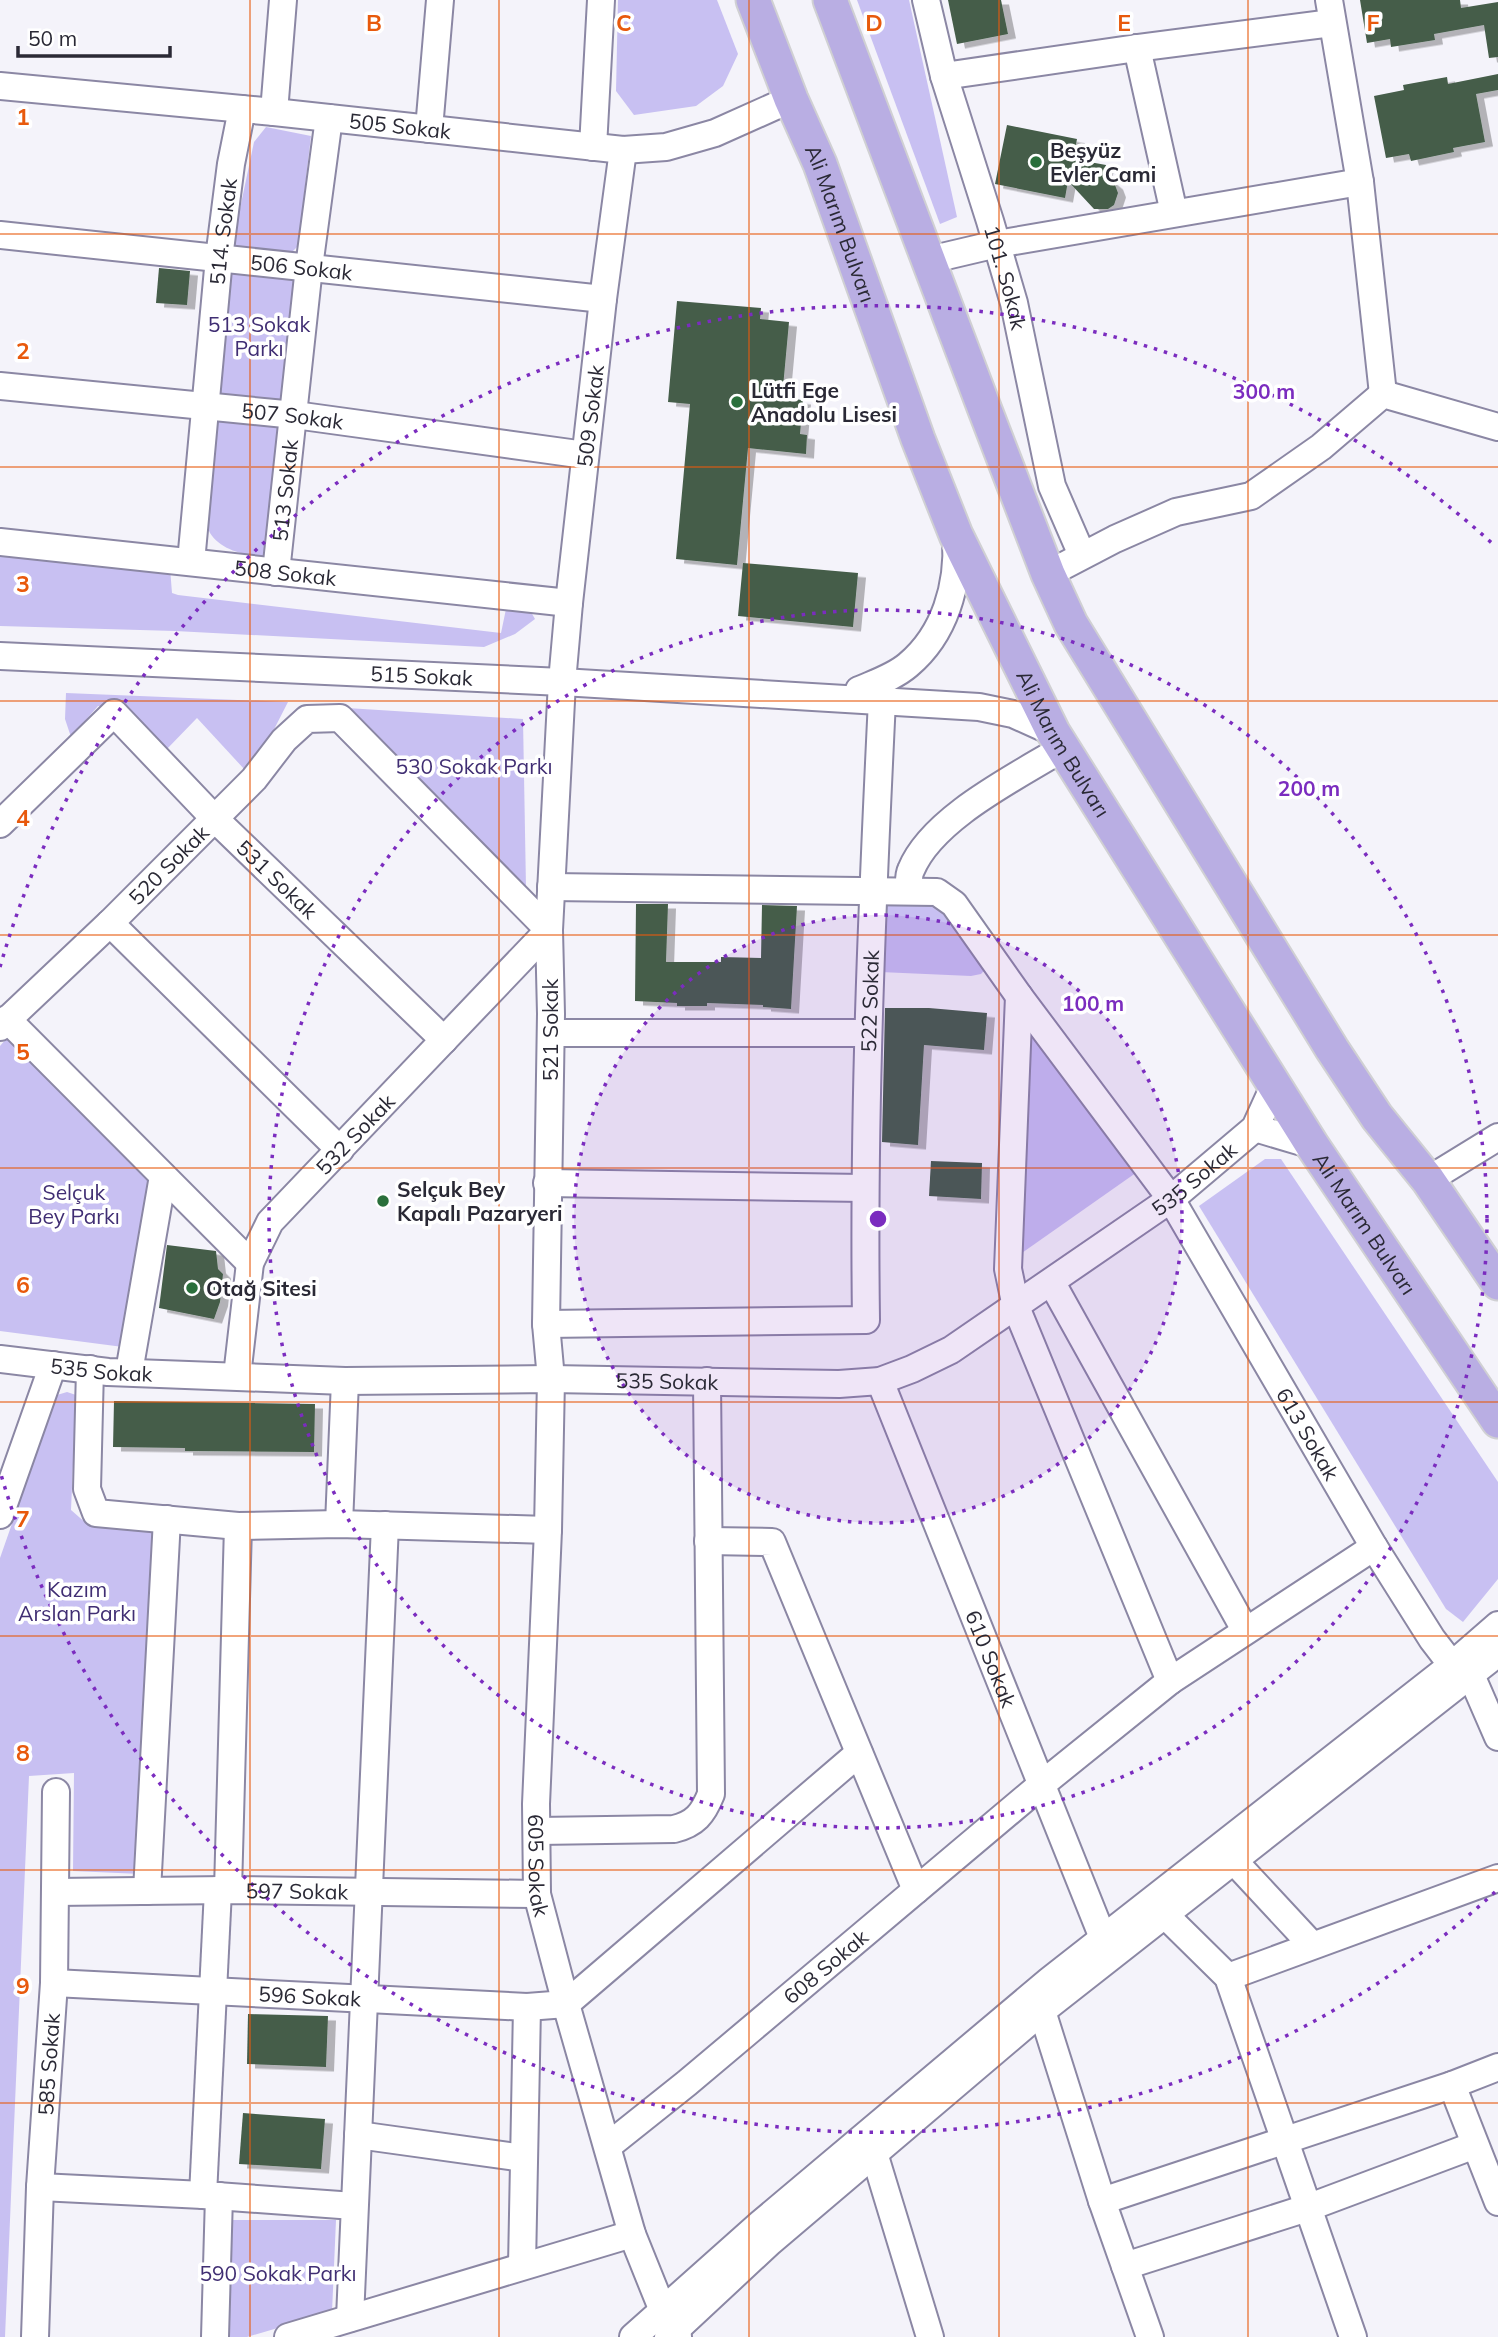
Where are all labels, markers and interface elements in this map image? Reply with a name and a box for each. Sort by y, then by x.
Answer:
text: B [366,8,382,37]
text: C [616,8,632,37]
text: D [865,8,883,37]
text: E [1117,8,1131,37]
text: F [1366,8,1380,37]
scale bar [18,14,170,58]
text: 50 m [28,25,77,51]
text: 1 [16,102,30,131]
street label: 505 Sokak [348,107,453,144]
place label: Beşyüz Evler Cami [1050,137,1156,187]
street label: Ali Marım Bulvarı [800,140,881,306]
marker: Beşyüz Evler Cami [1028,154,1044,170]
street label: 514. Sokak [204,176,242,286]
street label: 101. Sokak [979,222,1032,332]
street label: 506 Sokak [249,249,354,285]
park label: 513 Sokak Parkı [208,311,310,361]
text: 2 [16,336,30,365]
street label: 509 Sokak [571,363,609,468]
place label: Lütfi Ege Anadolu Lisesi [751,377,897,427]
text: 300 m [1233,378,1295,404]
marker: Lütfi Ege Anadolu Lisesi [729,394,745,410]
street label: 507 Sokak [240,397,345,435]
street label: 513 Sokak [266,438,303,543]
street label: 508 Sokak [233,554,338,591]
text: 3 [16,569,30,598]
street label: 515 Sokak [370,660,474,691]
street label: Ali Marım Bulvarı [1011,665,1116,822]
park label: 530 Sokak Parkı [395,753,553,779]
text: 200 m [1278,775,1340,801]
text: 4 [16,803,30,832]
street label: 520 Sokak [123,819,214,910]
street label: 531 Sokak [231,834,323,924]
street label: 522 Sokak [855,949,884,1053]
street label: 521 Sokak [537,979,563,1081]
text: 100 m [1062,990,1124,1016]
text: 5 [16,1037,30,1066]
street label: 532 Sokak [310,1088,400,1180]
street label: 535 Sokak [1147,1136,1242,1221]
street label: Ali Marım Bulvarı [1308,1147,1422,1299]
place label: Selçuk Bey Kapalı Pazaryeri [397,1176,563,1226]
park label: Selçuk Bey Parkı [28,1179,120,1229]
marker: Selçuk Bey Kapalı Pazaryeri [375,1193,391,1209]
centre of rings [866,1207,890,1231]
text: 6 [16,1270,30,1299]
place label: Otağ Sitesi [206,1275,317,1301]
marker: Otağ Sitesi [184,1280,200,1296]
street label: 535 Sokak [49,1352,153,1387]
street label: 535 Sokak [616,1367,719,1395]
street label: 613 Sokak [1271,1383,1345,1485]
text: 7 [16,1504,30,1533]
park label: Kazım Arslan Parkı [18,1576,136,1626]
street label: 610 Sokak [960,1606,1022,1711]
text: 8 [16,1738,30,1767]
street label: 605 Sokak [523,1814,555,1920]
street label: 597 Sokak [246,1877,349,1905]
street label: 608 Sokak [778,1923,873,2009]
text: 9 [16,1971,30,2000]
street label: 596 Sokak [258,1980,362,2012]
street label: 585 Sokak [32,2012,65,2116]
park label: 590 Sokak Parkı [199,2260,357,2286]

